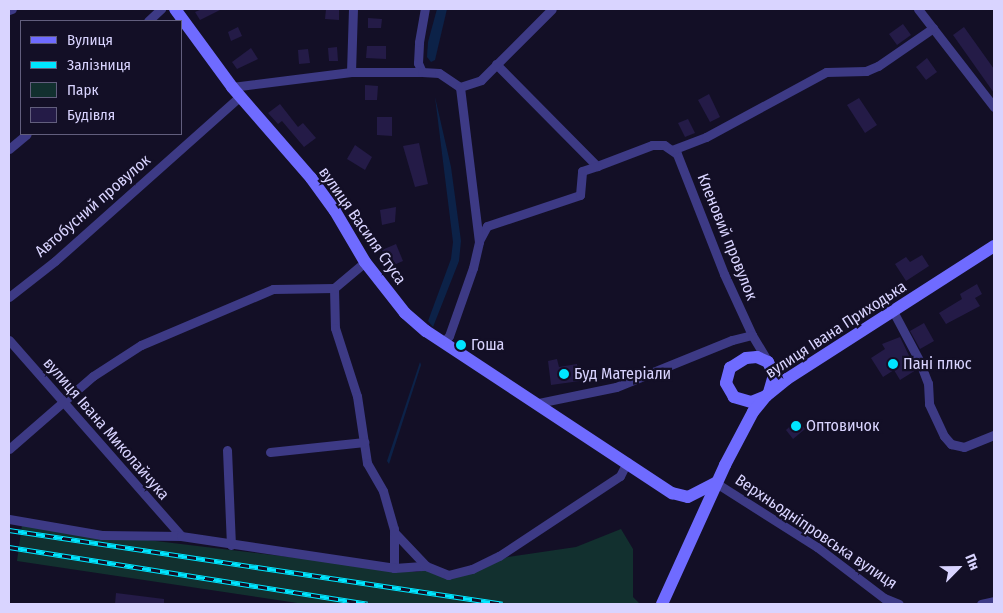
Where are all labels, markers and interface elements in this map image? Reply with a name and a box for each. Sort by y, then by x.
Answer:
legend [20,20,182,135]
text: Вулиця [67,31,113,49]
text: Залізниця [67,56,131,74]
text: Парк [67,81,98,99]
text: Будівля [67,106,115,124]
street label: Автобусний провулок [31,151,155,261]
street label: вулиця Василя Стуса [314,164,410,288]
street label: Кленовий провулок [693,171,761,303]
street label: вулиця Івана Приходька [762,277,910,383]
place label: Гоша [471,335,504,355]
marker: Гоша [455,339,467,351]
street label: вулиця Івана Миколайчука [39,354,173,504]
place label: Пані плюс [903,354,972,374]
marker: Пані плюс [887,358,899,370]
place label: Буд Матерiали [574,364,671,384]
marker: Буд Матерiали [558,368,570,380]
place label: Оптовичок [806,416,880,436]
marker: Оптовичок [790,420,802,432]
street label: Верхньодніпровська вулиця [731,471,901,593]
north arrow [933,543,983,593]
text: Пн [961,551,983,573]

